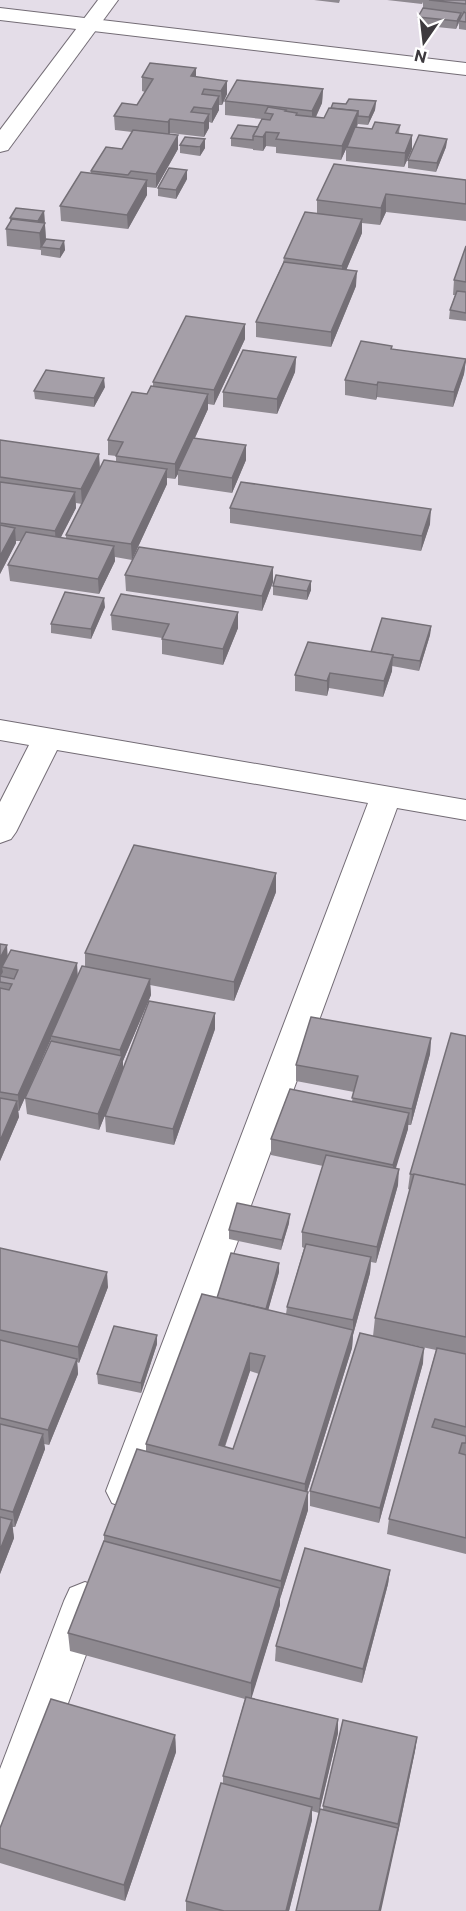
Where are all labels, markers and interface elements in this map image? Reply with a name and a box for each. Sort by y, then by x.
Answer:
north arrow [394,12,454,72]
text: N [412,46,428,68]

